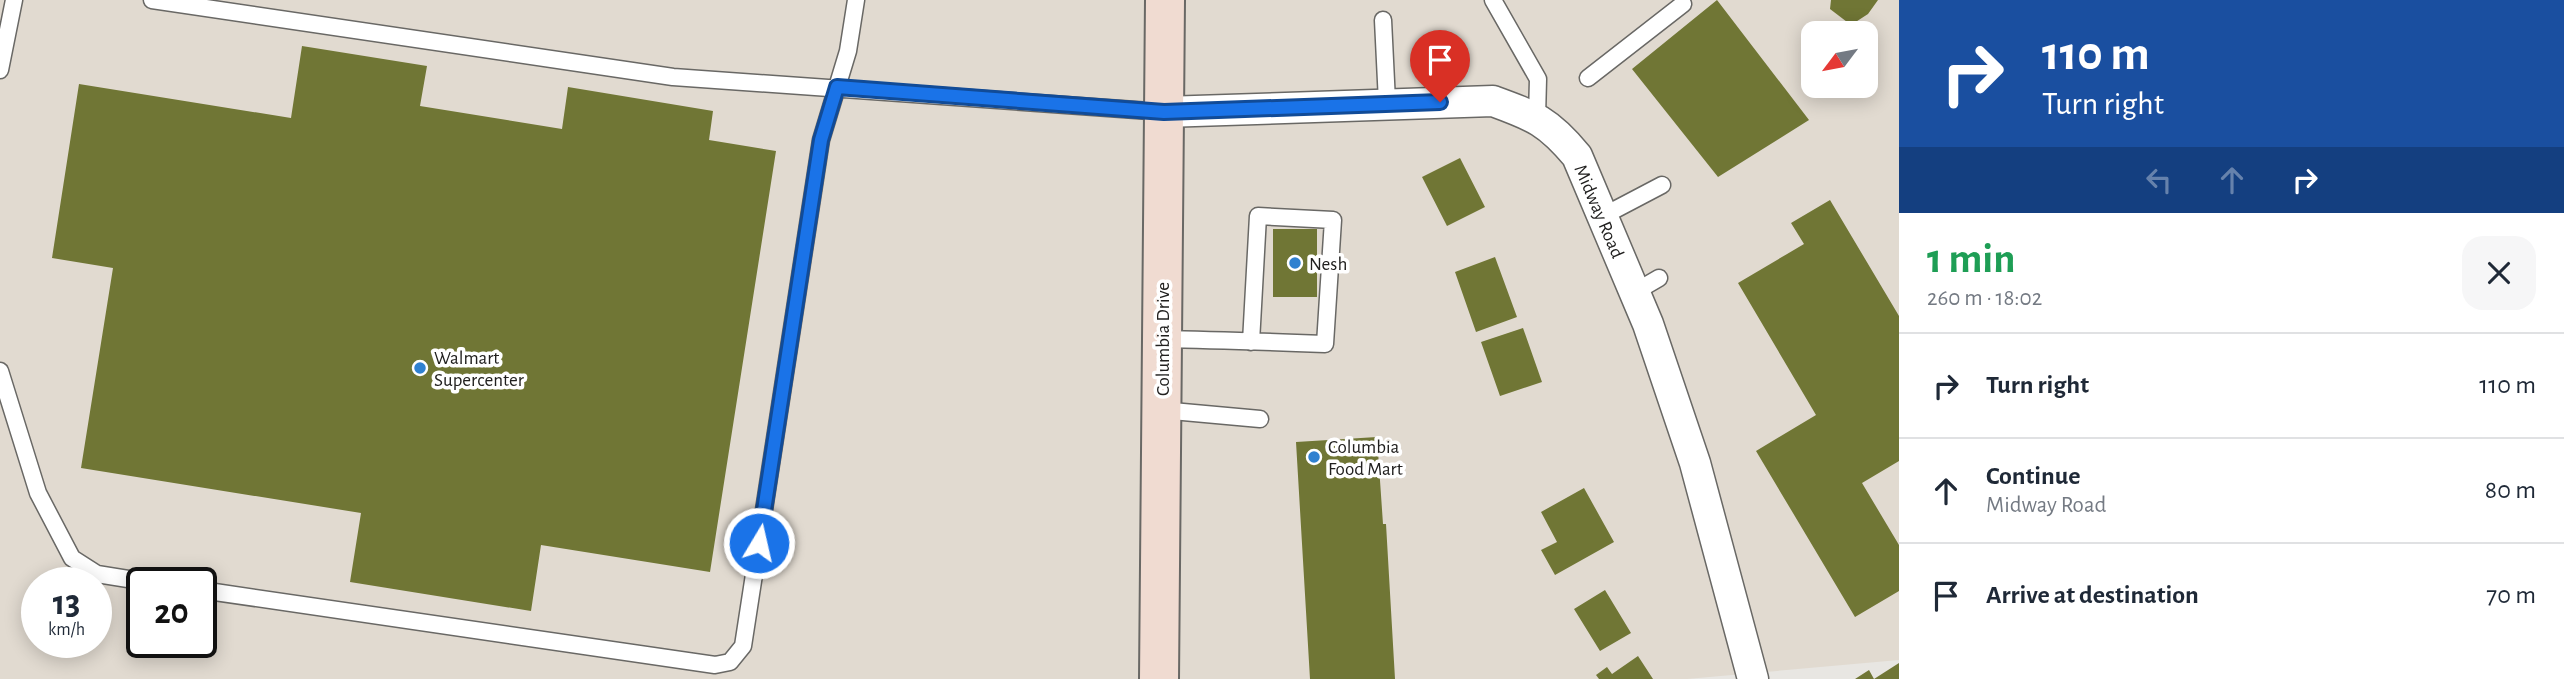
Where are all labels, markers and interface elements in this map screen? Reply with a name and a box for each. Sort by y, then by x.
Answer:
north arrow [1801,21,1878,98]
map controls [1801,21,1878,98]
icon: right [1927,28,2018,119]
pin [1410,30,1470,102]
text: 110 m [2042,30,2150,79]
icon: arrive [1421,41,1459,79]
text: Turn right [2042,88,2164,120]
icon: left [2140,161,2178,199]
icon: ahead [2213,161,2251,199]
icon: right [2286,161,2324,199]
street label: Midway Road [1570,162,1627,261]
button: close [2462,236,2536,310]
text: 1 min [1927,238,2016,280]
marker: Nesh [1287,255,1303,271]
place label: Nesh [1309,255,1347,274]
street label: Columbia Drive [1154,282,1173,396]
text: 260 m · 18:02 [1927,287,2042,310]
place label: Walmart Supercenter [434,349,524,390]
marker: Walmart Supercenter [412,360,428,376]
icon: right [1927,367,1965,405]
text: Turn right [1986,372,2089,398]
text: 110 m [2479,372,2536,398]
place label: Columbia Food Mart [1328,438,1403,479]
marker: Columbia Food Mart [1306,449,1322,465]
text: Continue [1986,463,2081,489]
icon: ahead [1927,472,1965,510]
text: 80 m [2485,477,2536,503]
text: Midway Road [1986,494,2106,517]
position arrow [722,506,796,580]
speed limit sign: 20 [126,567,217,658]
icon: arrive [1927,577,1965,615]
text: Arrive at destination [1986,582,2199,608]
text: 70 m [2486,582,2536,608]
text: 13 [53,586,80,621]
text: km/h [48,621,85,639]

